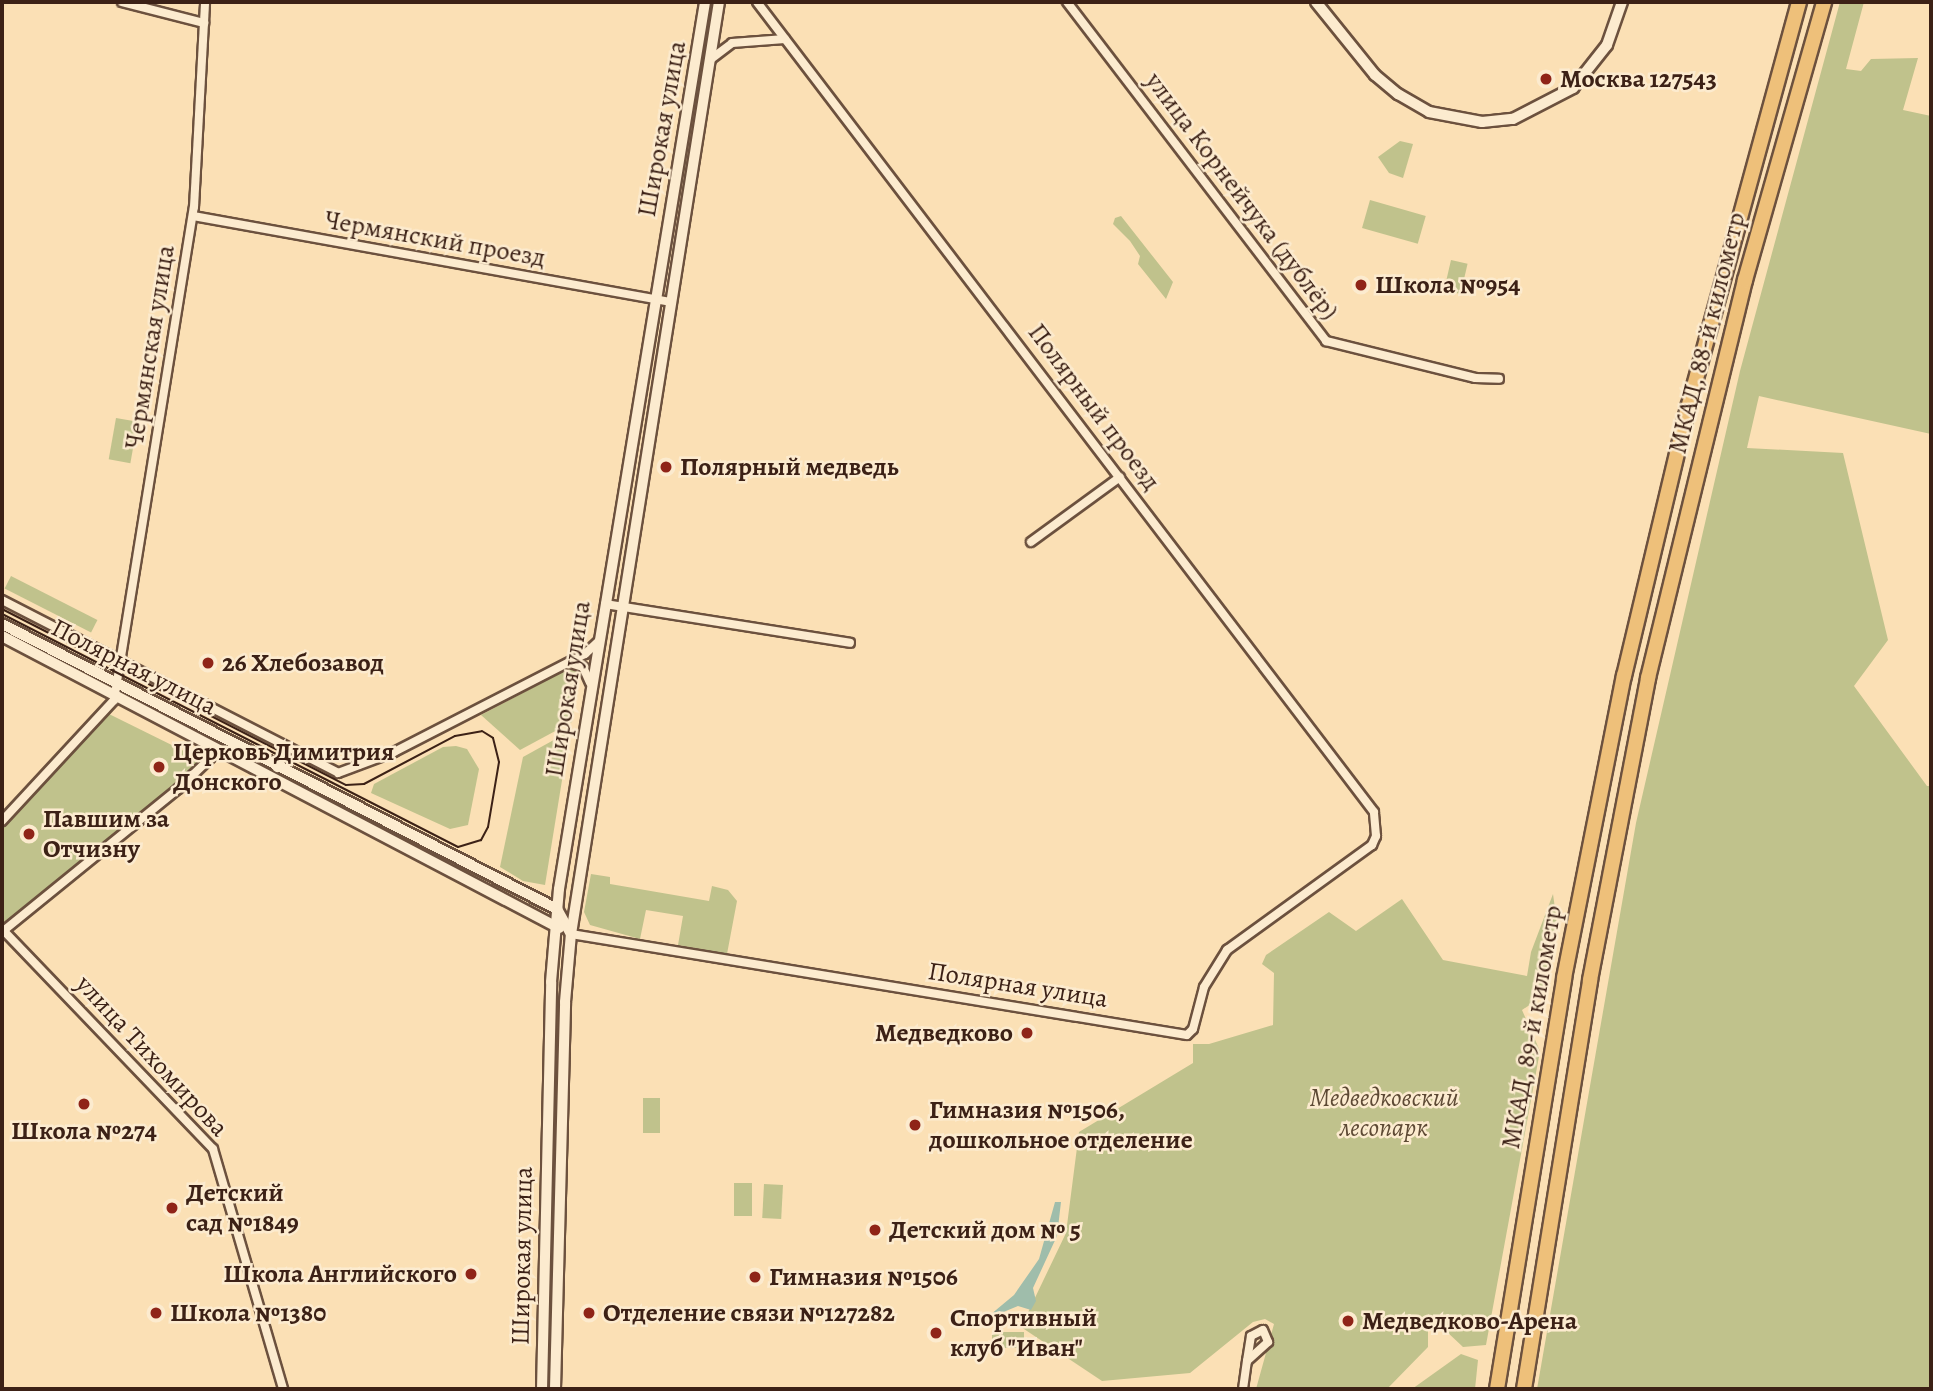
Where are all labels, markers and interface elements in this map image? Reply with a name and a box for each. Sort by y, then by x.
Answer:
street label: Широкая улица [631,38,693,220]
place label: Москва 127543 [1560,63,1717,95]
street label: улица Корнейчука (дублёр) [1139,66,1345,326]
marker: Москва 127543 [1538,71,1554,87]
street label: Чермянский проезд [322,204,548,274]
street label: МКАД, 88-й километр [1662,209,1752,457]
street label: Чермянская улица [118,243,182,451]
place label: Школа №954 [1375,269,1521,301]
marker: Школа №954 [1353,277,1369,293]
street label: Полярный проезд [1021,318,1167,496]
place label: Полярный медведь [680,451,899,483]
marker: Полярный медведь [658,459,674,475]
street label: Широкая улица [539,598,597,780]
street label: Полярная улица [46,612,222,722]
place label: 26 Хлебозавод [222,647,384,679]
marker: 26 Хлебозавод [200,655,216,671]
place label: Церковь Димитрия Донского [173,736,394,798]
marker: Церковь Димитрия Донского [151,759,167,775]
place label: Павшим за Отчизну [43,803,169,864]
marker: Павшим за Отчизну [21,826,37,842]
street label: МКАД, 89-й километр [1495,903,1569,1151]
street label: Полярная улица [926,955,1110,1015]
street label: улица Тихомирова [69,969,235,1143]
place label: Медведково [875,1017,1013,1049]
marker: Медведково [1019,1025,1035,1041]
park label: Медведковский лесопарк [1309,1082,1459,1144]
place label: Гимназия №1506, дошкольное отделение [929,1094,1193,1156]
marker: Школа №274 [76,1096,92,1112]
place label: Школа №274 [11,1115,157,1147]
marker: Гимназия №1506, дошкольное отделение [907,1117,923,1133]
street label: Широкая улица [505,1166,539,1346]
place label: Детский сад №1849 [186,1177,299,1238]
marker: Детский сад №1849 [164,1200,180,1216]
place label: Детский дом № 5 [889,1214,1081,1246]
marker: Детский дом № 5 [867,1222,883,1238]
place label: Школа Английского [223,1258,457,1290]
place label: Гимназия №1506 [769,1261,958,1293]
marker: Школа Английского [463,1266,479,1282]
marker: Гимназия №1506 [747,1269,763,1285]
place label: Школа №1380 [170,1297,326,1329]
place label: Отделение связи №127282 [603,1297,895,1329]
place label: Спортивный клуб "Иван" [950,1302,1097,1364]
marker: Школа №1380 [148,1305,164,1321]
marker: Отделение связи №127282 [581,1305,597,1321]
place label: Медведково-Арена [1362,1305,1577,1337]
marker: Медведково-Арена [1340,1313,1356,1329]
marker: Спортивный клуб "Иван" [928,1325,944,1341]

